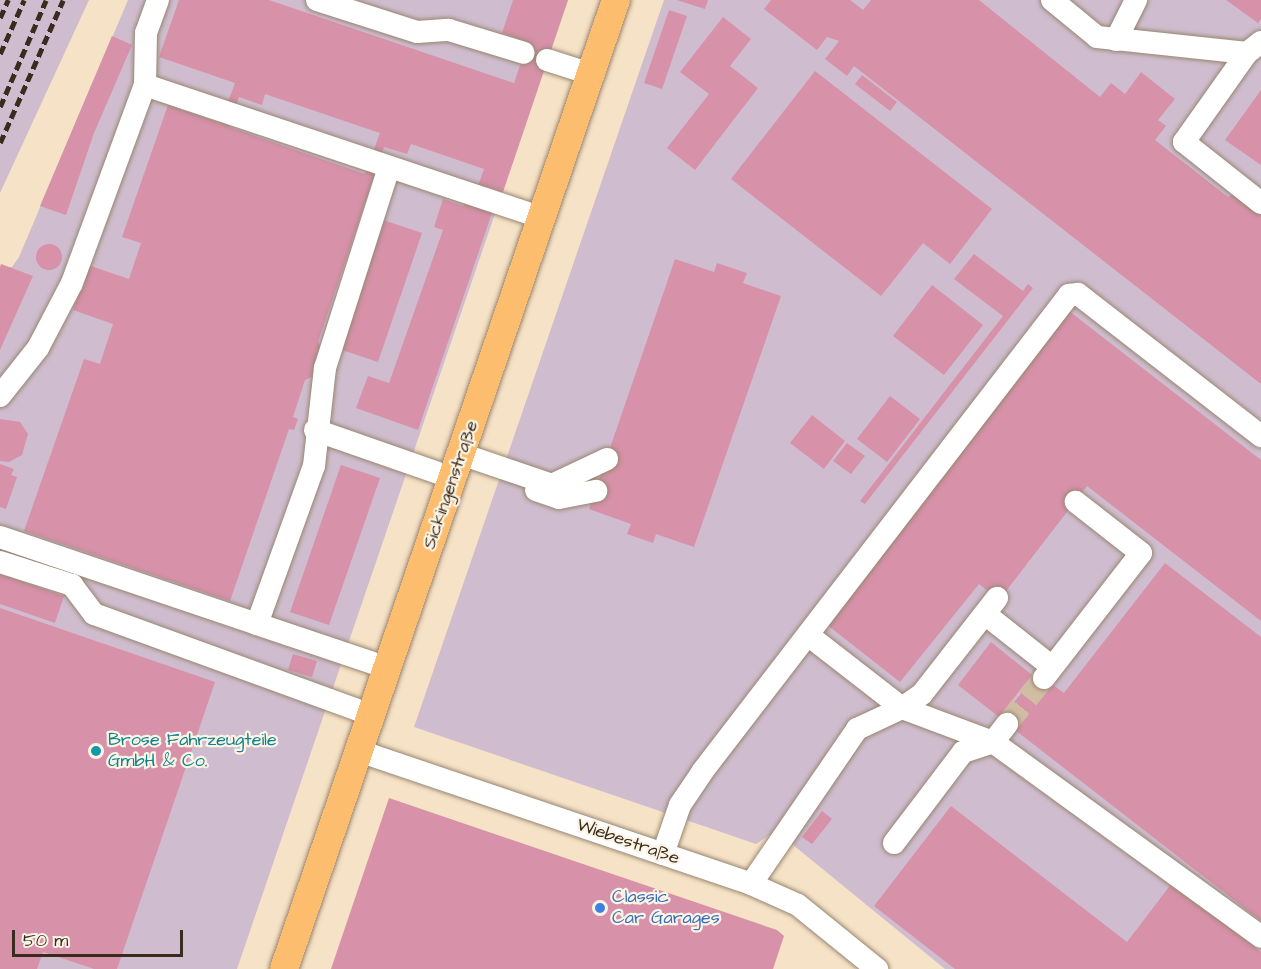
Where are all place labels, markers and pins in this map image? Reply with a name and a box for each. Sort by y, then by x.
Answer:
place label: Brose Fahrzeugteile GmbH & Co. [108,730,277,772]
marker: Brose Fahrzeugteile GmbH & Co. [89,744,103,758]
place label: Classic Car Garages [612,887,720,930]
marker: Classic Car Garages [593,901,607,915]

